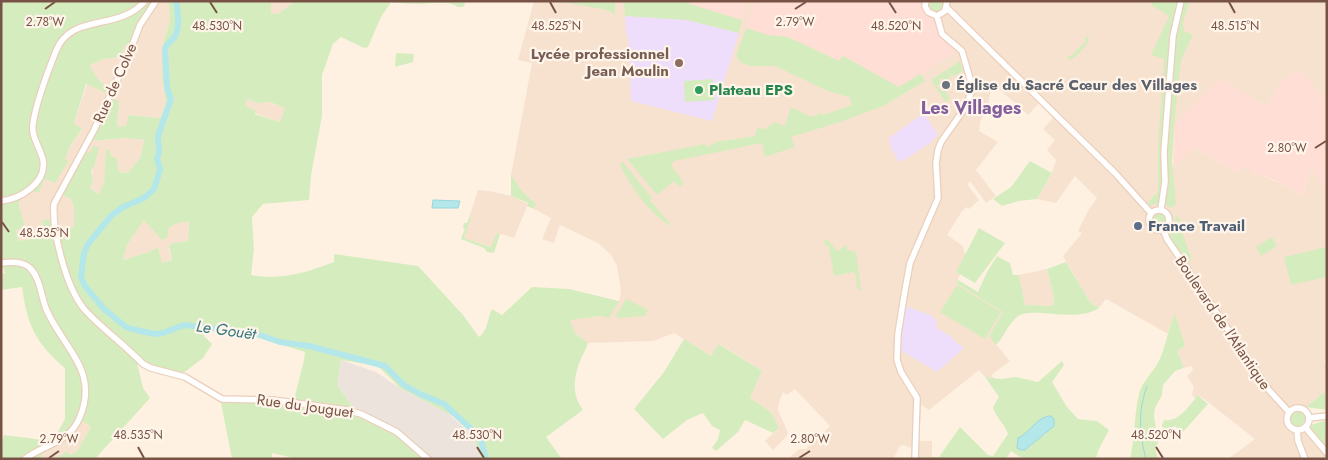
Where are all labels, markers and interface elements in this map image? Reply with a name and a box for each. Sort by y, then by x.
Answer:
text: 2.78°W [26,13,64,31]
text: 2.79°W [776,13,815,31]
text: 48.530°N [192,17,242,35]
text: 48.525°N [531,17,581,35]
text: 48.520°N [871,17,921,35]
text: 48.515°N [1211,17,1259,35]
street label: Rue de Colve [88,39,143,126]
place label: Lycée professionnel Jean Moulin [531,43,669,82]
marker: Lycée professionnel Jean Moulin [673,57,685,69]
place label: Église du Sacré Cœur des Villages [956,74,1197,96]
place label: Plateau EPS [709,79,793,101]
marker: Église du Sacré Cœur des Villages [940,79,952,91]
marker: Plateau EPS [693,84,705,96]
district label: Les Villages [921,95,1021,121]
text: 2.80°W [1267,139,1307,157]
place label: France Travail [1148,215,1245,237]
marker: France Travail [1132,220,1144,232]
text: 48.535°N [19,224,69,242]
street label: Boulevard de l'Atlantique [1170,252,1276,395]
water label: Le Gouët [195,314,259,346]
street label: Rue du Jouguet [256,388,355,424]
text: 48.535°N [113,426,163,444]
text: 48.530°N [452,426,502,444]
text: 48.520°N [1131,426,1181,444]
text: 2.79°W [40,430,79,448]
text: 2.80°W [790,430,830,448]

